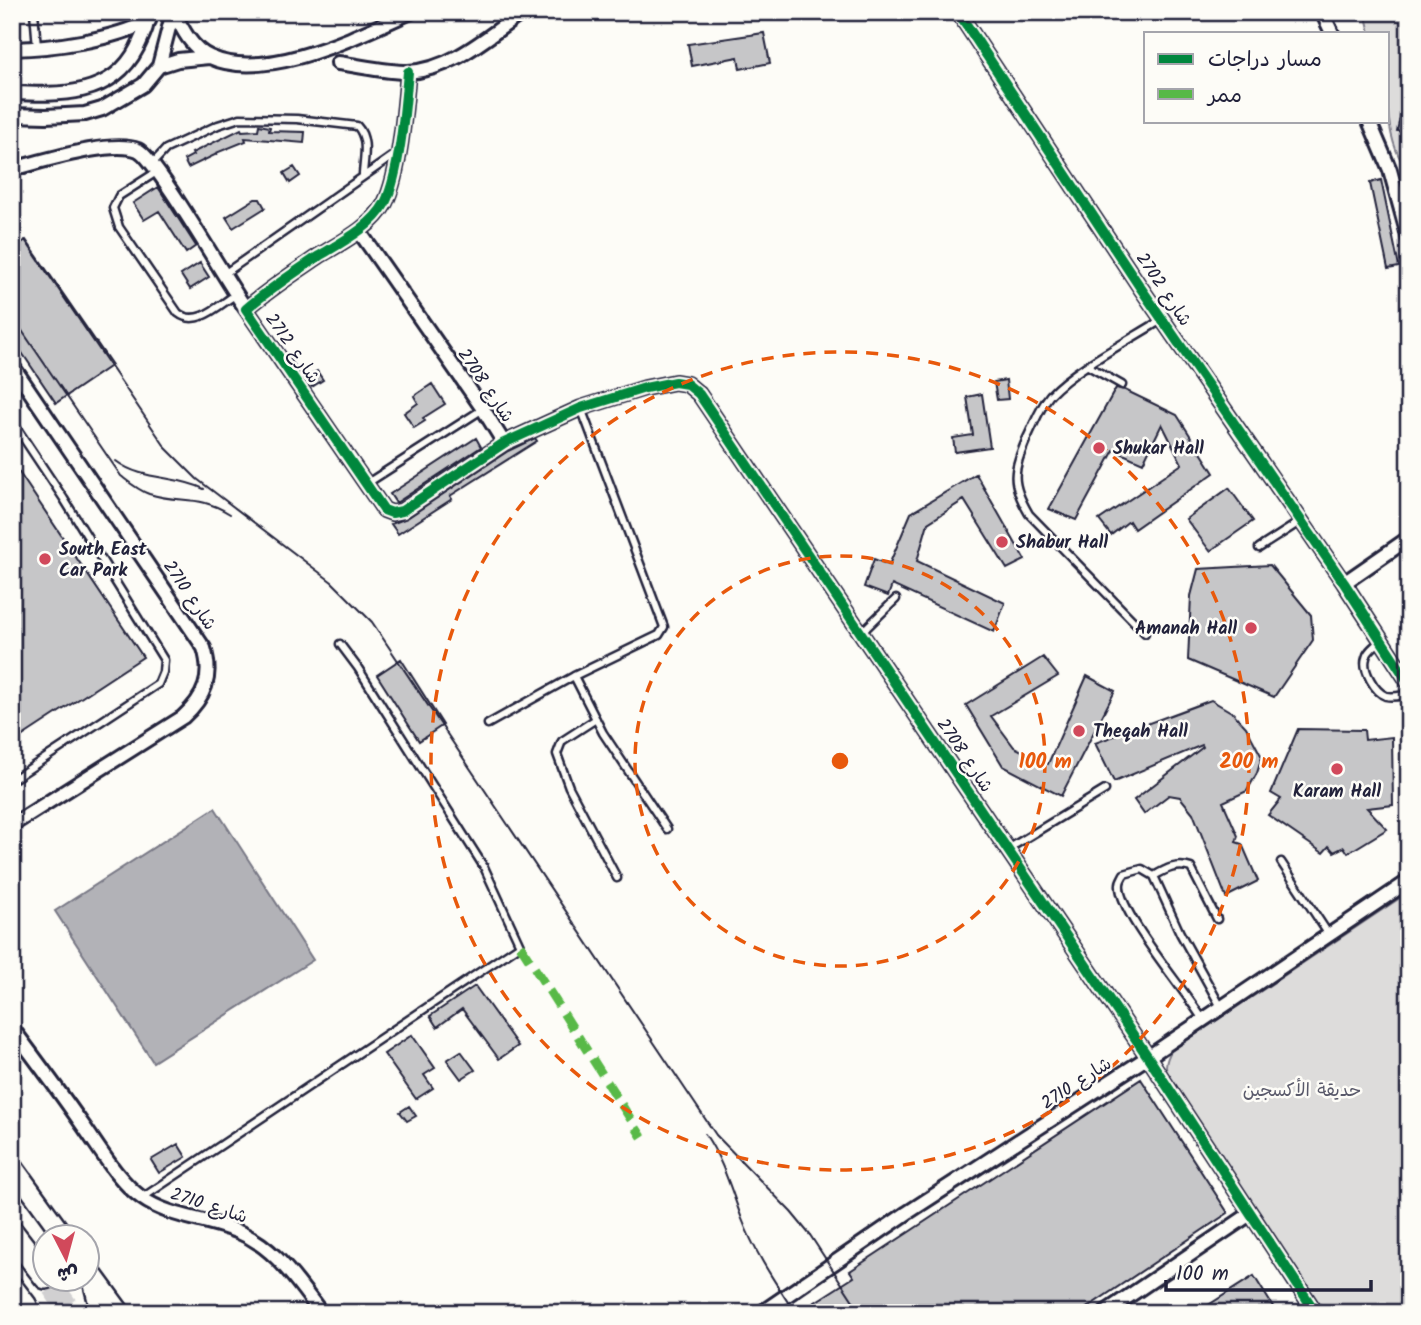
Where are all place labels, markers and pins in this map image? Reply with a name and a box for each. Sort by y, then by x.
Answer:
place label: Shukar Hall [1113,435,1204,464]
marker: Shukar Hall [1091,440,1107,456]
place label: Shabur Hall [1016,529,1108,558]
marker: Shabur Hall [994,534,1010,550]
place label: South East Car Park [59,536,148,586]
marker: South East Car Park [37,551,53,567]
place label: Amanah Hall [1135,615,1237,644]
marker: Amanah Hall [1243,620,1259,636]
place label: Theqah Hall [1093,718,1188,747]
marker: Theqah Hall [1071,723,1087,739]
centre of rings [828,749,852,773]
marker: Karam Hall [1329,761,1345,777]
place label: Karam Hall [1293,778,1381,807]

